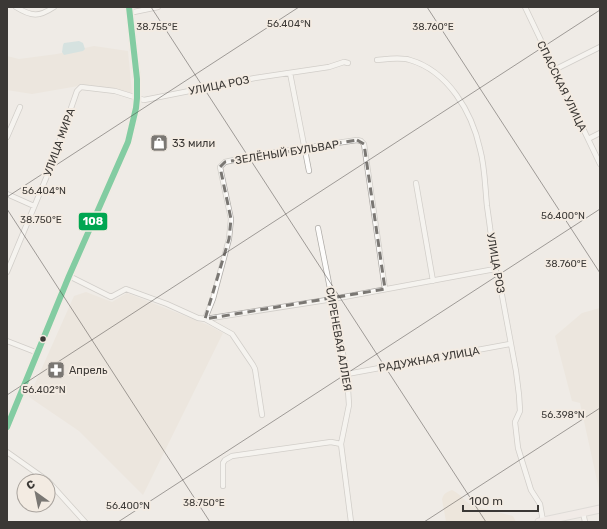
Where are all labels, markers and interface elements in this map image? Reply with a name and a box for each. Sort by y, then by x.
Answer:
text: 56.404°N [267,18,311,30]
text: 38.755°E [136,21,178,33]
text: 38.760°E [412,21,454,33]
street label: СПАССКАЯ УЛИЦА [534,39,589,134]
street label: УЛИЦА РОЗ [188,73,251,98]
street label: УЛИЦА МИРА [41,106,78,178]
shop icon: 33 мили [149,133,169,153]
place label: 33 мили [172,137,215,150]
street label: ЗЕЛЁНЫЙ БУЛЬВАР [234,138,340,167]
text: 56.404°N [22,185,66,197]
text: 56.400°N [541,210,585,222]
line badge: 108 [78,212,108,231]
text: 38.750°E [20,214,62,226]
text: 108 [83,215,103,228]
street label: УЛИЦА РОЗ [484,232,507,295]
text: 38.760°E [545,258,587,270]
street label: СИРЕНЕВАЯ АЛЛЕЯ [323,286,354,392]
unlabelled marker [38,334,48,344]
street label: РАДУЖНАЯ УЛИЦА [378,344,481,375]
pharmacy icon: Апрель [46,360,66,380]
place label: Апрель [69,364,108,377]
text: 56.402°N [22,384,66,396]
text: 56.398°N [541,409,585,421]
north arrow [16,473,56,513]
text: С [24,477,38,493]
scale bar [463,487,538,513]
text: 100 m [469,494,503,508]
text: 38.750°E [183,497,225,509]
text: 56.400°N [106,500,150,512]

